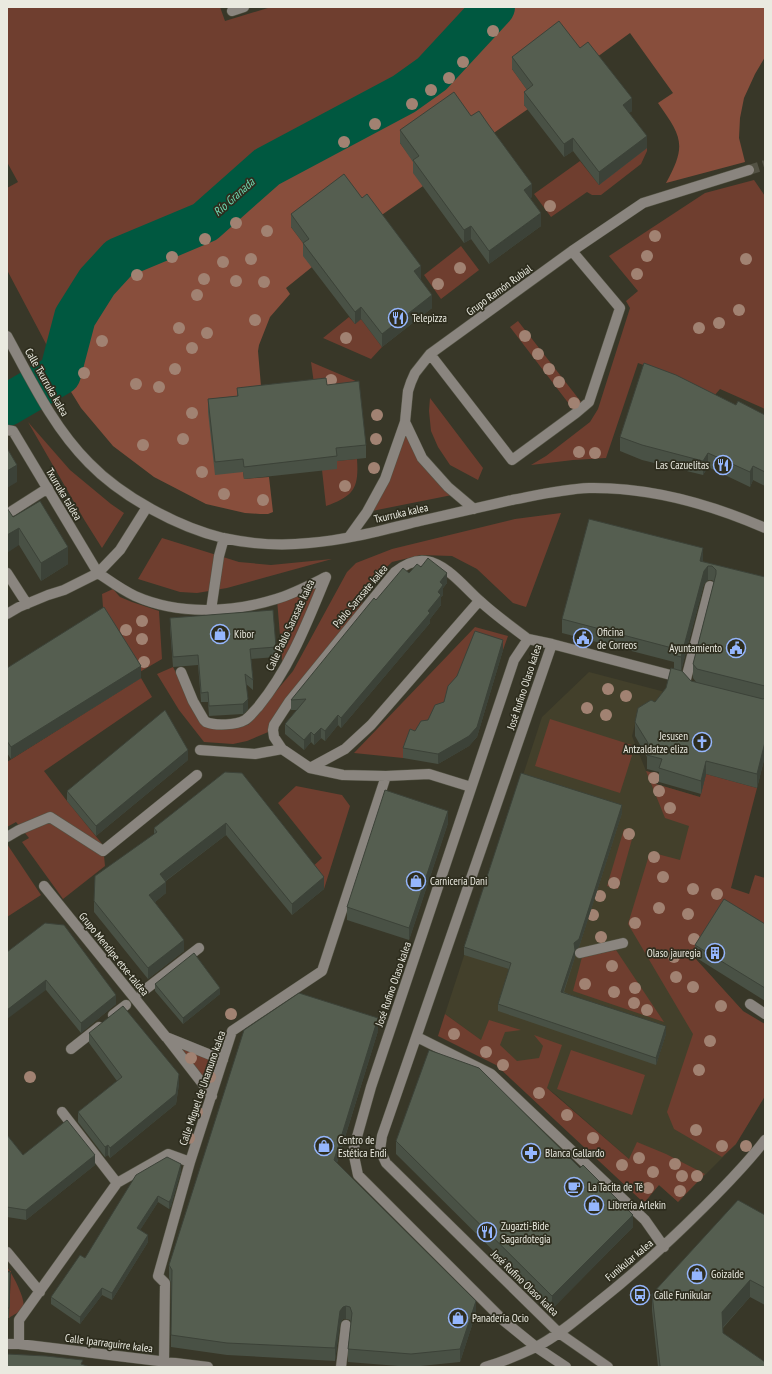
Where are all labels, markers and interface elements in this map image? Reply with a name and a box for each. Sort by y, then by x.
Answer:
water label: Río Granada [210,173,258,219]
street label: Grupo Ramón Rubial [463,261,535,319]
restaurant icon: Telepizza [387,307,409,329]
place label: Telepizza [412,311,447,325]
street label: Calle Txurruka kalea [22,346,72,418]
restaurant icon: Las Cazuelitas [712,454,734,476]
place label: Las Cazuelitas [655,458,709,472]
street label: Txurruka taldea [43,465,85,523]
street label: Txurruka kalea [373,500,429,526]
street label: Pablo Sarasate kalea [330,562,390,630]
street label: Calle Pablo Sarasate kalea [263,577,317,673]
shop icon: Kibor [209,623,231,645]
place label: Oficina de Correos [597,625,637,652]
place label: Kibor [234,627,254,641]
public building icon: Oficina de Correos [572,627,594,649]
public building icon: Ayuntamiento [725,637,747,659]
place label: Ayuntamiento [669,641,722,655]
street label: José Rufino Olaso kalea [503,643,544,732]
place label: Jesusen Antzaldatze eliza [623,729,688,756]
church icon: Jesusen Antzaldatze eliza [691,731,713,753]
shop icon: Carnicería Dani [405,870,427,892]
place label: Carnicería Dani [430,874,487,888]
street label: Grupo Mendipe etxe-taldea [76,909,152,999]
street label: José Rufino Olaso kalea [372,940,414,1029]
building icon: Olaso jauregia [704,942,726,964]
place label: Olaso jauregia [647,946,701,960]
street label: Calle Miguel de Unamuno kalea [176,1029,228,1147]
place label: Centro de Estética Endi [338,1133,387,1160]
shop icon: Centro de Estética Endi [313,1135,335,1157]
pharmacy icon: Blanca Gallardo [520,1142,542,1164]
place label: Blanca Gallardo [545,1146,605,1160]
cafe icon: La Tacita de Té [563,1176,585,1198]
place label: La Tacita de Té [588,1180,644,1194]
shop icon: Librería Arlekin [583,1194,605,1216]
place label: Librería Arlekin [608,1198,666,1212]
place label: Zugazti-Bide Sagardotegia [501,1219,551,1246]
restaurant icon: Zugazti-Bide Sagardotegia [476,1221,498,1243]
street label: Funikular kalea [602,1236,656,1284]
street label: José Rufino Olaso kalea [487,1246,562,1319]
shop icon: Goizalde [686,1263,708,1285]
place label: Goizalde [711,1267,744,1281]
bus stop icon: Calle Funikular [629,1284,651,1306]
place label: Calle Funikular [654,1288,711,1302]
shop icon: Panadería Ocio [447,1307,469,1329]
place label: Panadería Ocio [472,1311,529,1325]
street label: Calle Iparraguirre kalea [64,1331,154,1355]

